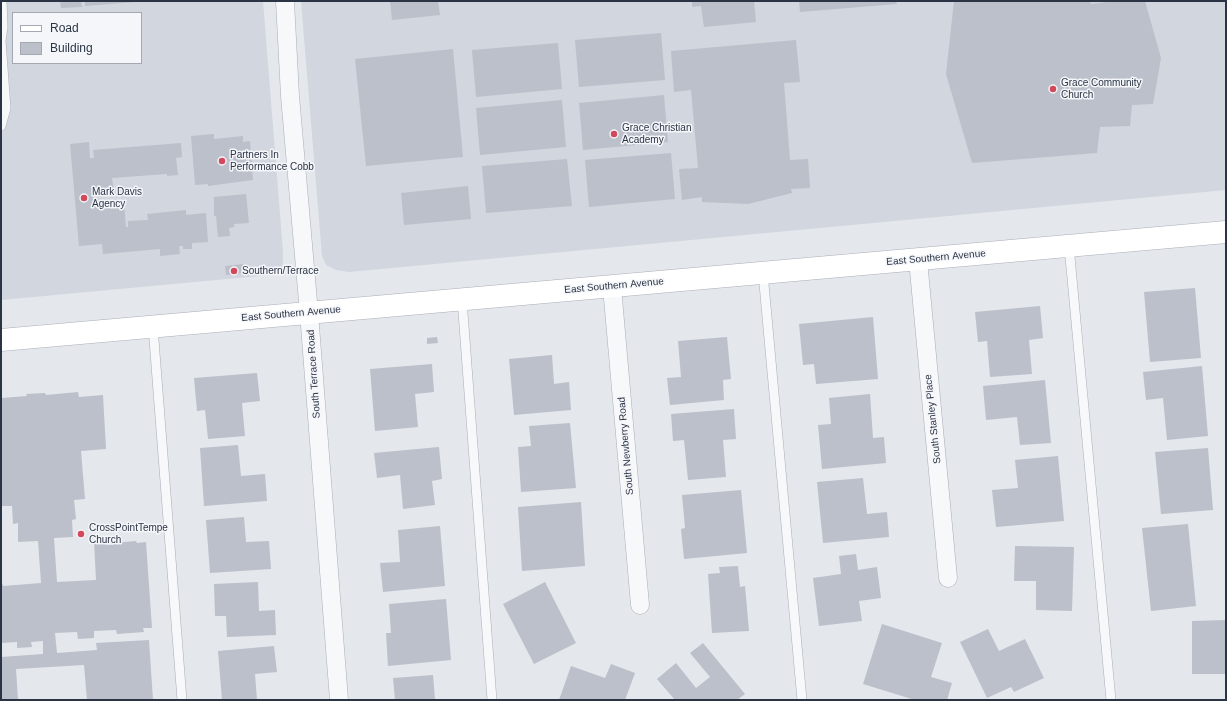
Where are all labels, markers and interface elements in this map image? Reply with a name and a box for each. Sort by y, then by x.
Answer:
legend [12,12,142,64]
text: Road [50,21,79,35]
text: Building [50,41,93,55]
place label: Grace Community Church [1061,77,1142,100]
marker: Grace Community Church [1048,84,1058,94]
place label: Grace Christian Academy [622,122,691,146]
marker: Grace Christian Academy [609,129,619,139]
place label: Partners In Performance Cobb [230,149,314,172]
marker: Partners In Performance Cobb [217,156,227,166]
place label: Mark Davis Agency [92,186,142,210]
marker: Mark Davis Agency [79,193,89,203]
street label: East Southern Avenue [886,248,986,268]
place label: Southern/Terrace [242,265,319,277]
marker: Southern/Terrace [229,266,239,276]
street label: East Southern Avenue [564,276,664,296]
street label: East Southern Avenue [241,304,341,324]
street label: South Terrace Road [305,329,323,419]
street label: South Stanley Place [922,374,944,464]
street label: South Newberry Road [616,396,636,496]
place label: CrossPointTempe Church [89,522,168,546]
marker: CrossPointTempe Church [76,529,86,539]

